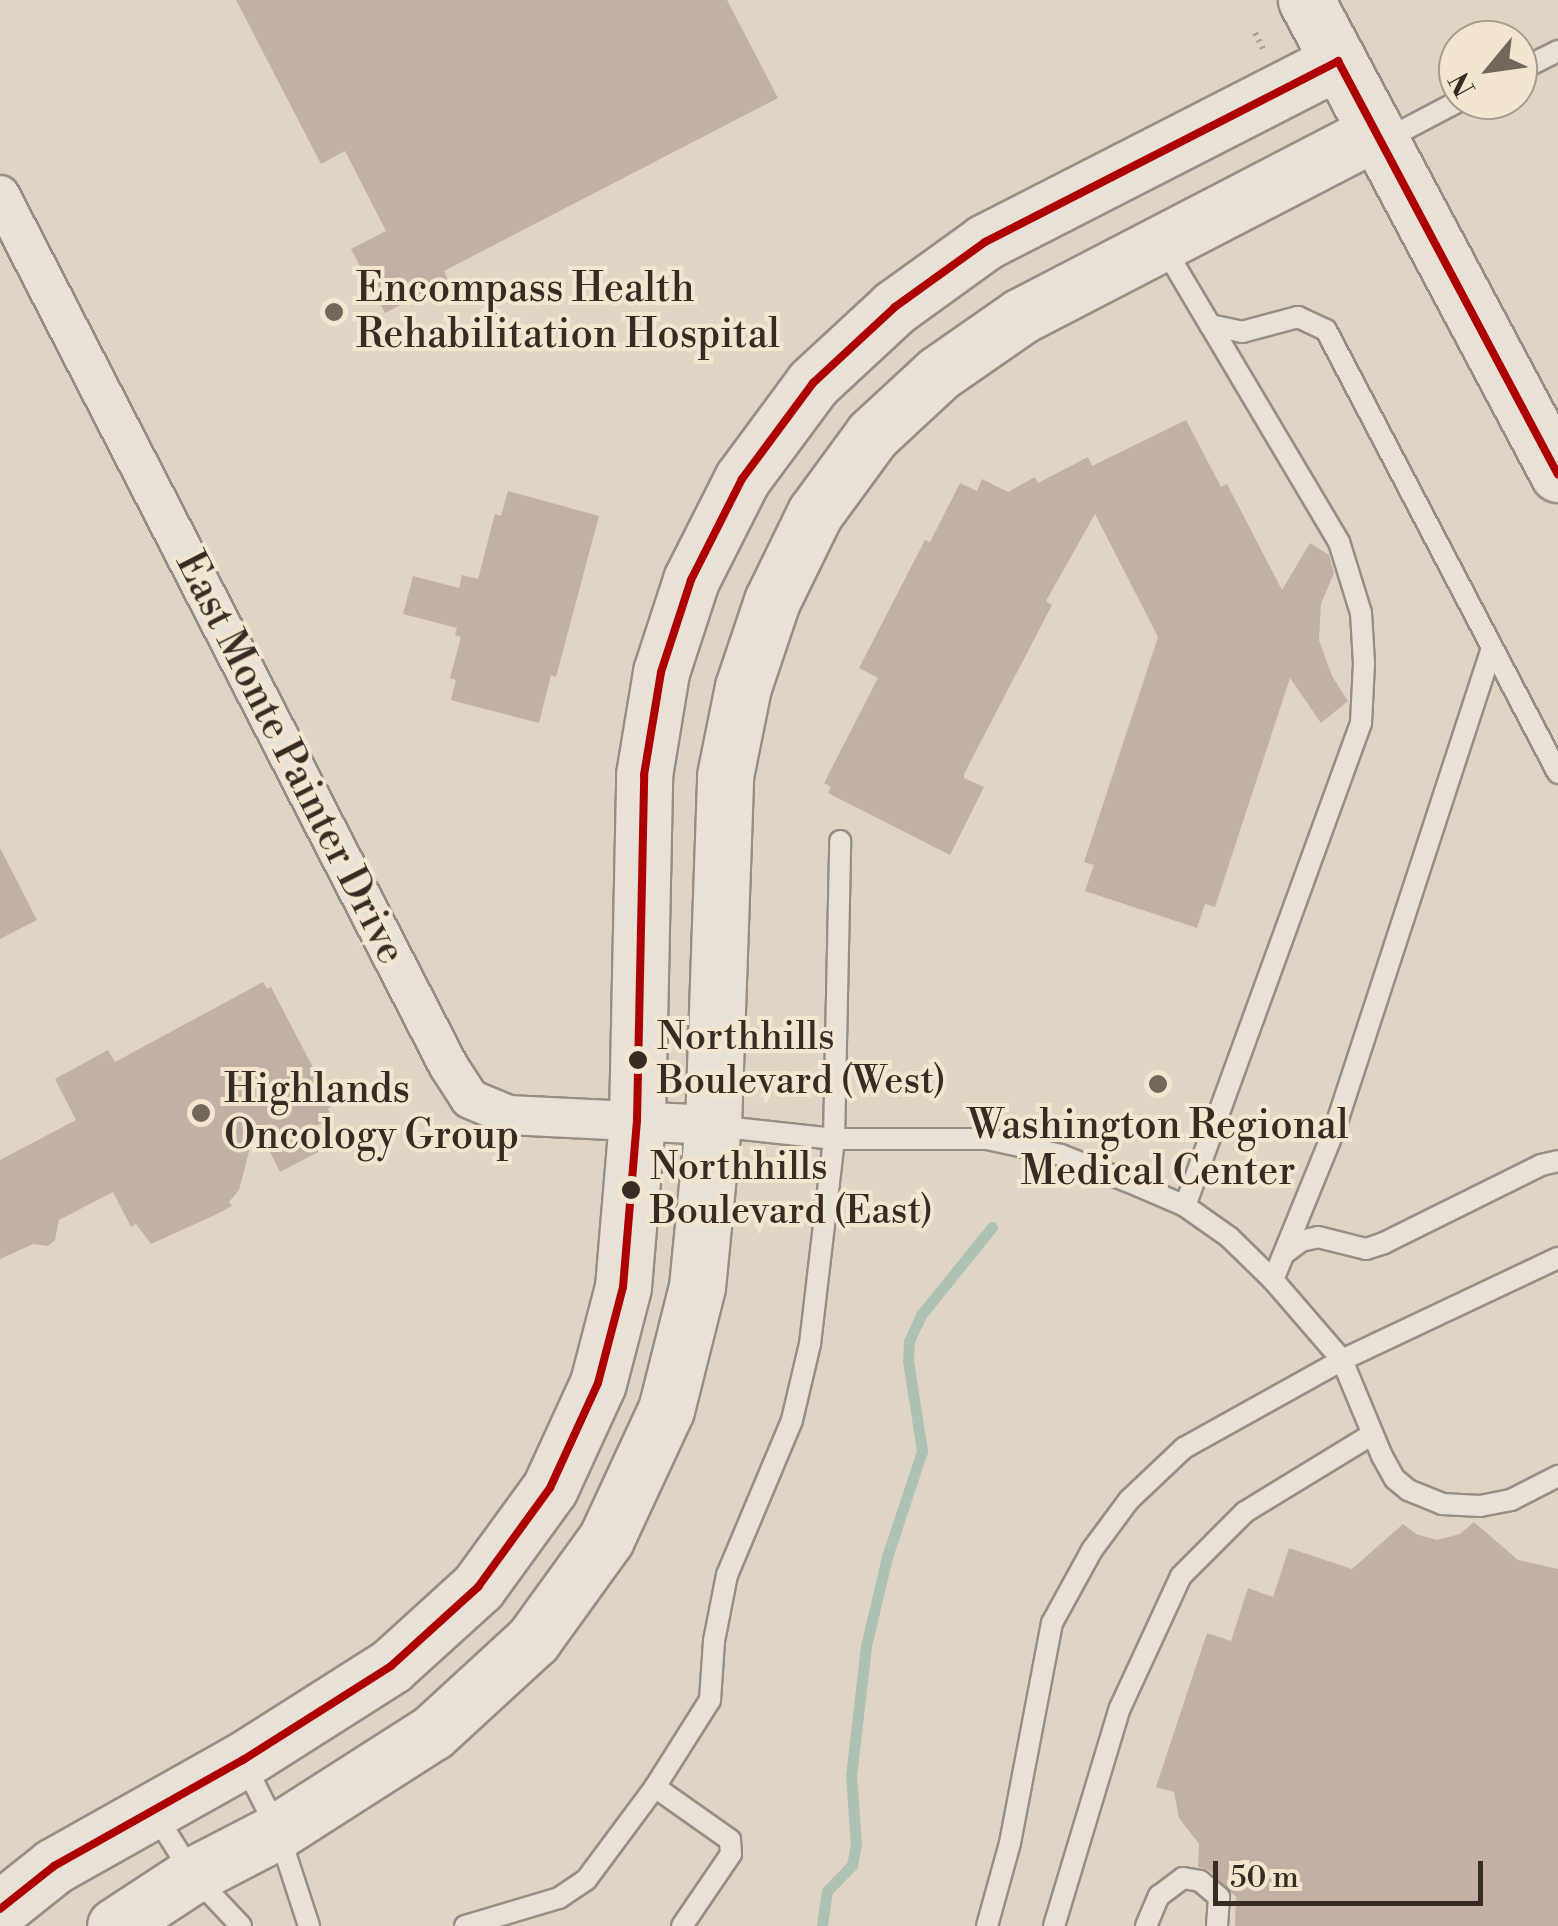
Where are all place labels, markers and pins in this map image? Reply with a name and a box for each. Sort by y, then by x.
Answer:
place label: Encompass Health Rehabilitation Hospital [356,265,780,359]
marker: Encompass Health Rehabilitation Hospital [321,299,347,325]
place label: Northhills Boulevard (West) [657,1015,946,1104]
marker: Northhills Boulevard (West) [628,1050,648,1070]
place label: Highlands Oncology Group [224,1066,519,1160]
marker: Washington Regional Medical Center [1145,1071,1171,1097]
marker: Highlands Oncology Group [188,1100,214,1126]
place label: Washington Regional Medical Center [967,1102,1349,1196]
place label: Northhills Boulevard (East) [650,1145,933,1234]
marker: Northhills Boulevard (East) [621,1180,641,1200]

